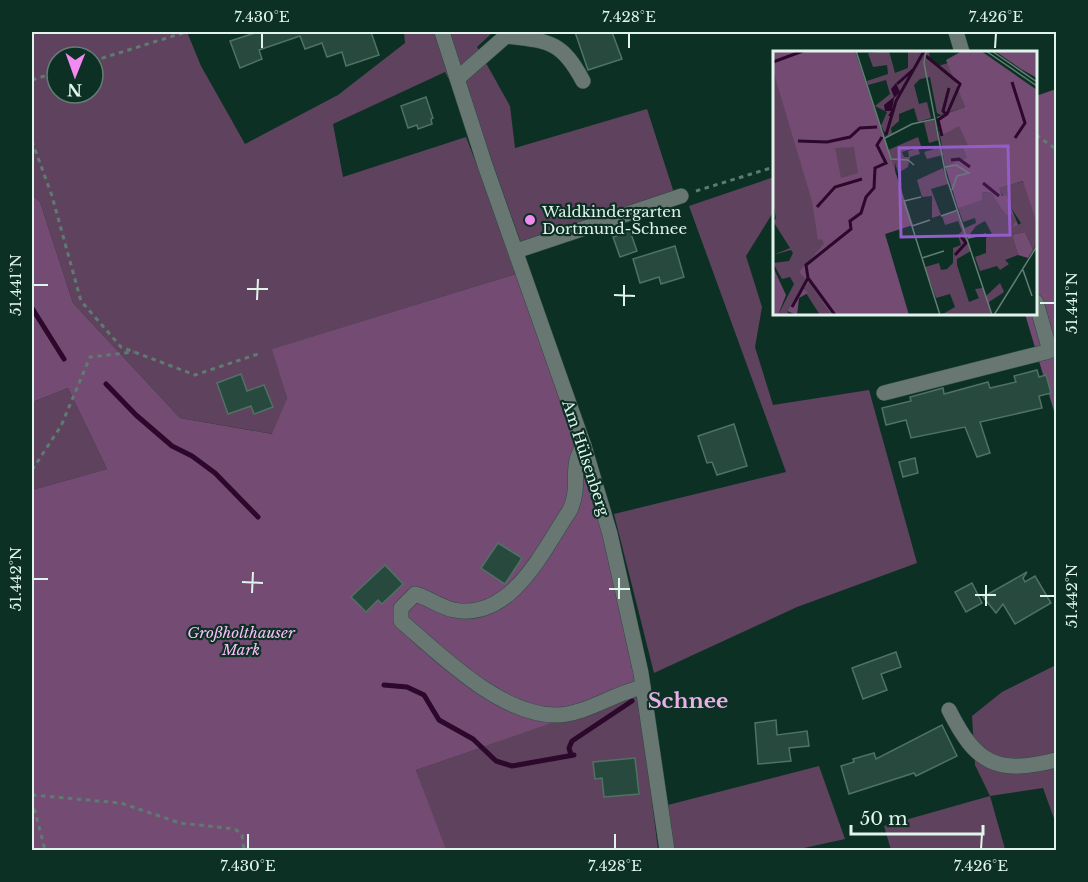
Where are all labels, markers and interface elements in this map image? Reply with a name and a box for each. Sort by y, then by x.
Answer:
text: 7.430°E [234,7,290,26]
text: 7.428°E [602,7,656,26]
text: 7.426°E [969,7,1023,26]
north arrow [45,45,105,105]
inset map [773,51,1037,315]
text: N [67,80,82,100]
place label: Waldkindergarten Dortmund-Schnee [541,202,687,238]
marker: Waldkindergarten Dortmund-Schnee [523,213,537,227]
text: 51.441°N [6,254,25,316]
text: 51.441°N [1062,272,1081,334]
street label: Am Hülsenberg [558,397,614,519]
text: 51.442°N [6,547,25,611]
text: 51.442°N [1062,564,1081,628]
park label: Großholthauser Mark [187,623,296,659]
district label: Schnee [648,688,728,714]
scale bar [851,798,983,836]
text: 50 m [860,808,908,830]
text: 7.430°E [220,856,276,875]
text: 7.428°E [588,856,642,875]
text: 7.426°E [954,856,1008,875]

